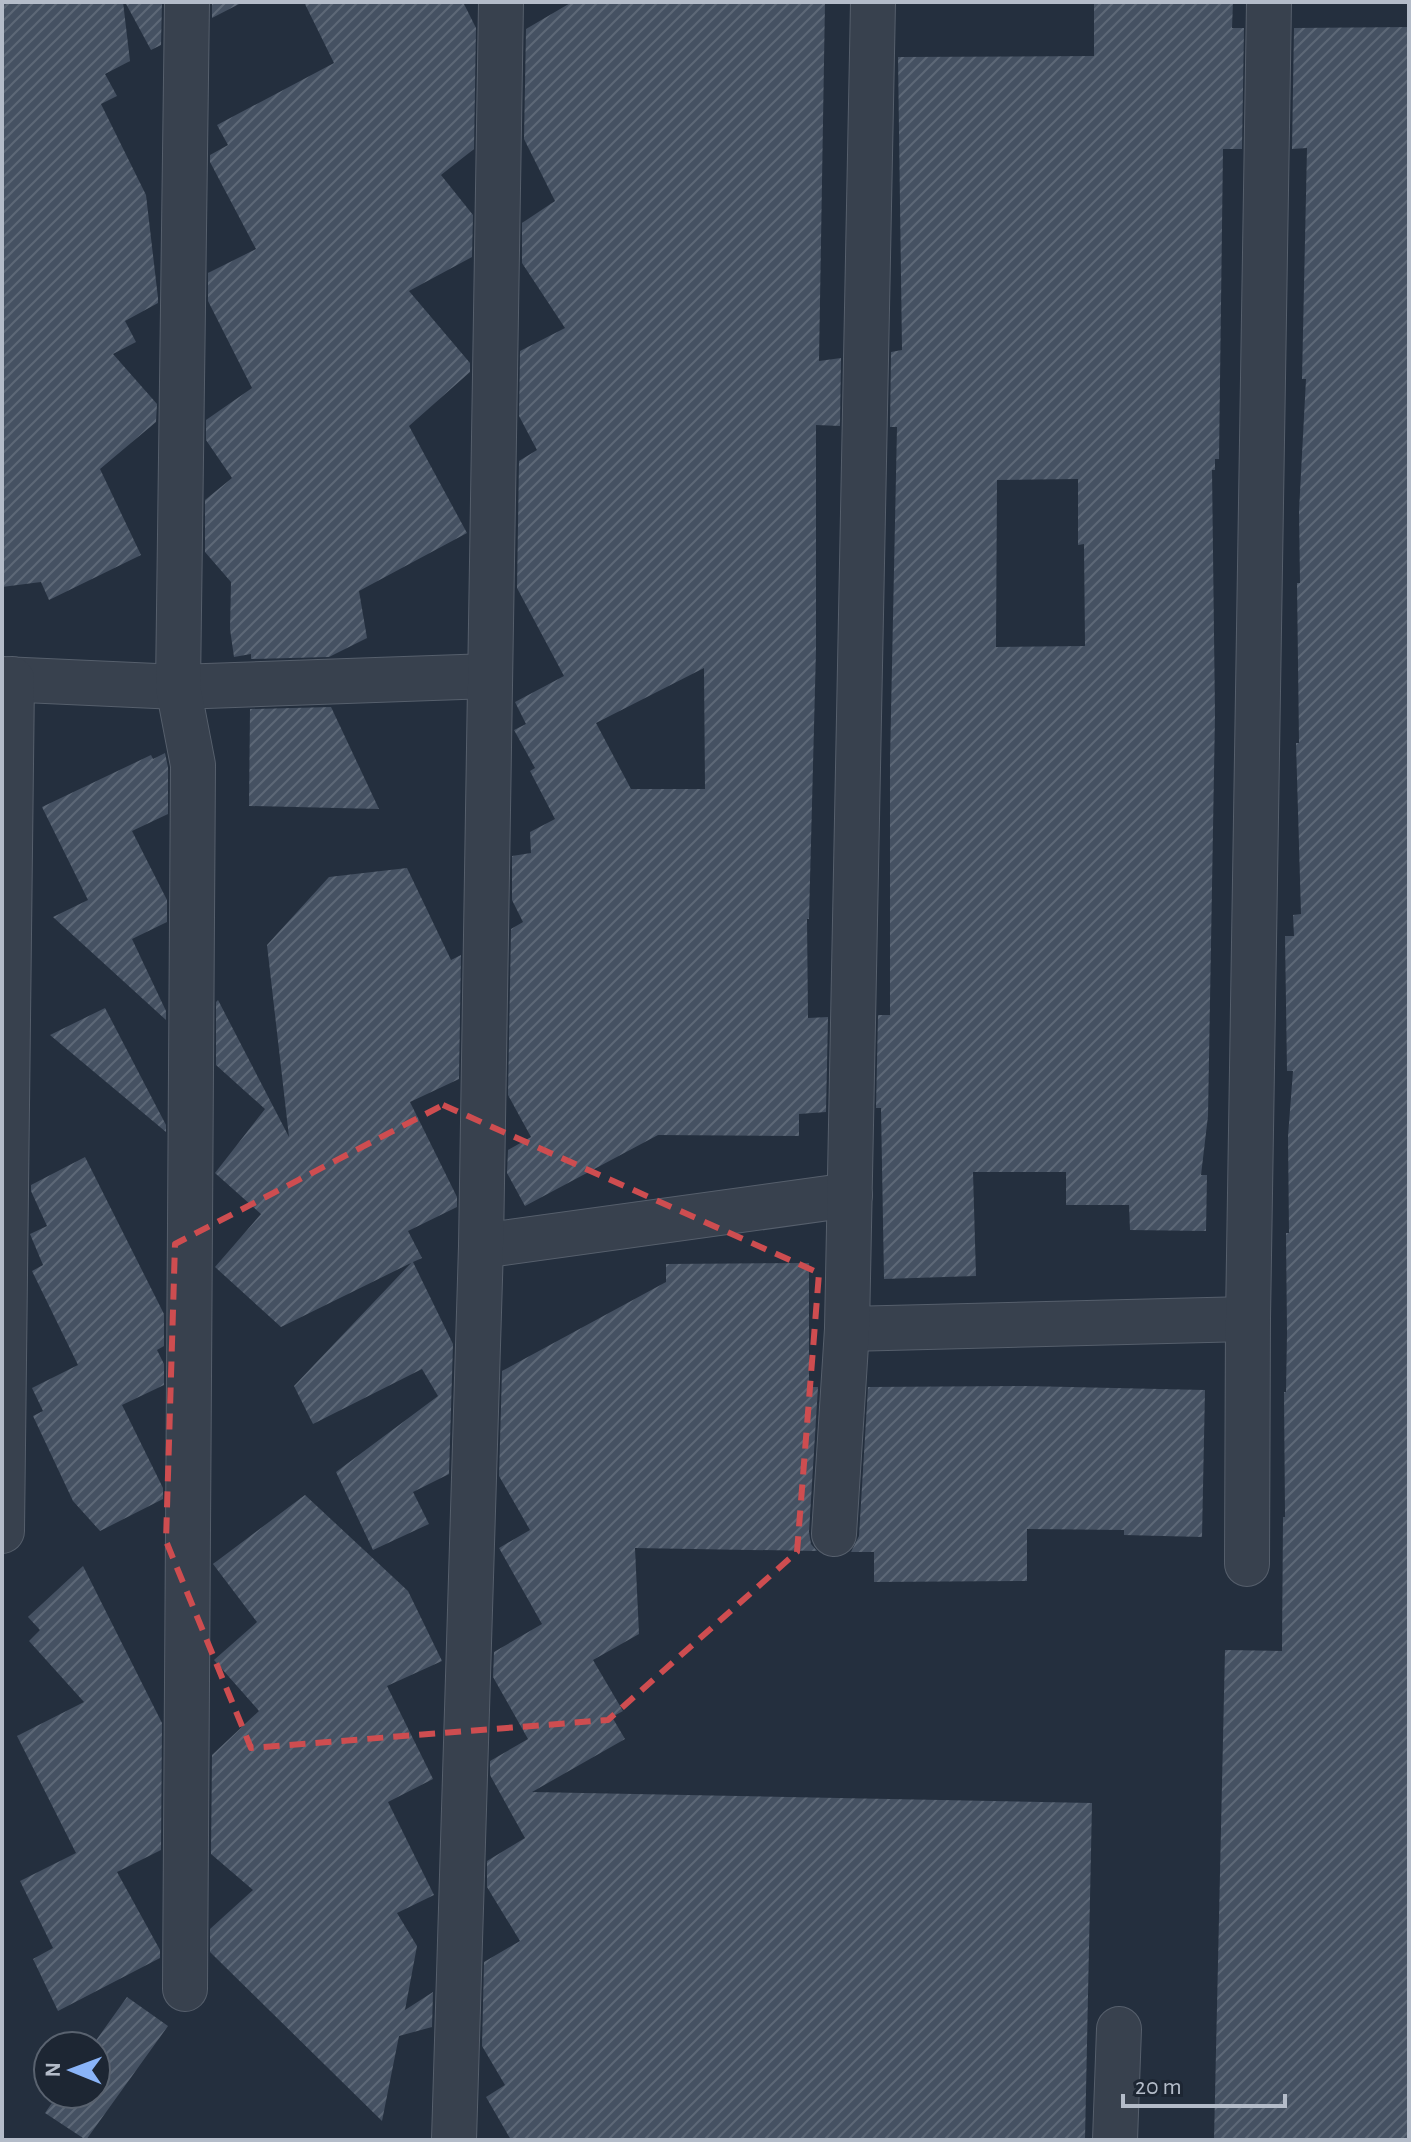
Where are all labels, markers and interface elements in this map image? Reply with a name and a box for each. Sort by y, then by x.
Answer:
north arrow [32,2030,112,2110]
scale bar [1123,2058,1285,2108]
text: N [42,2062,64,2078]
text: 20 m [1135,2075,1182,2099]

